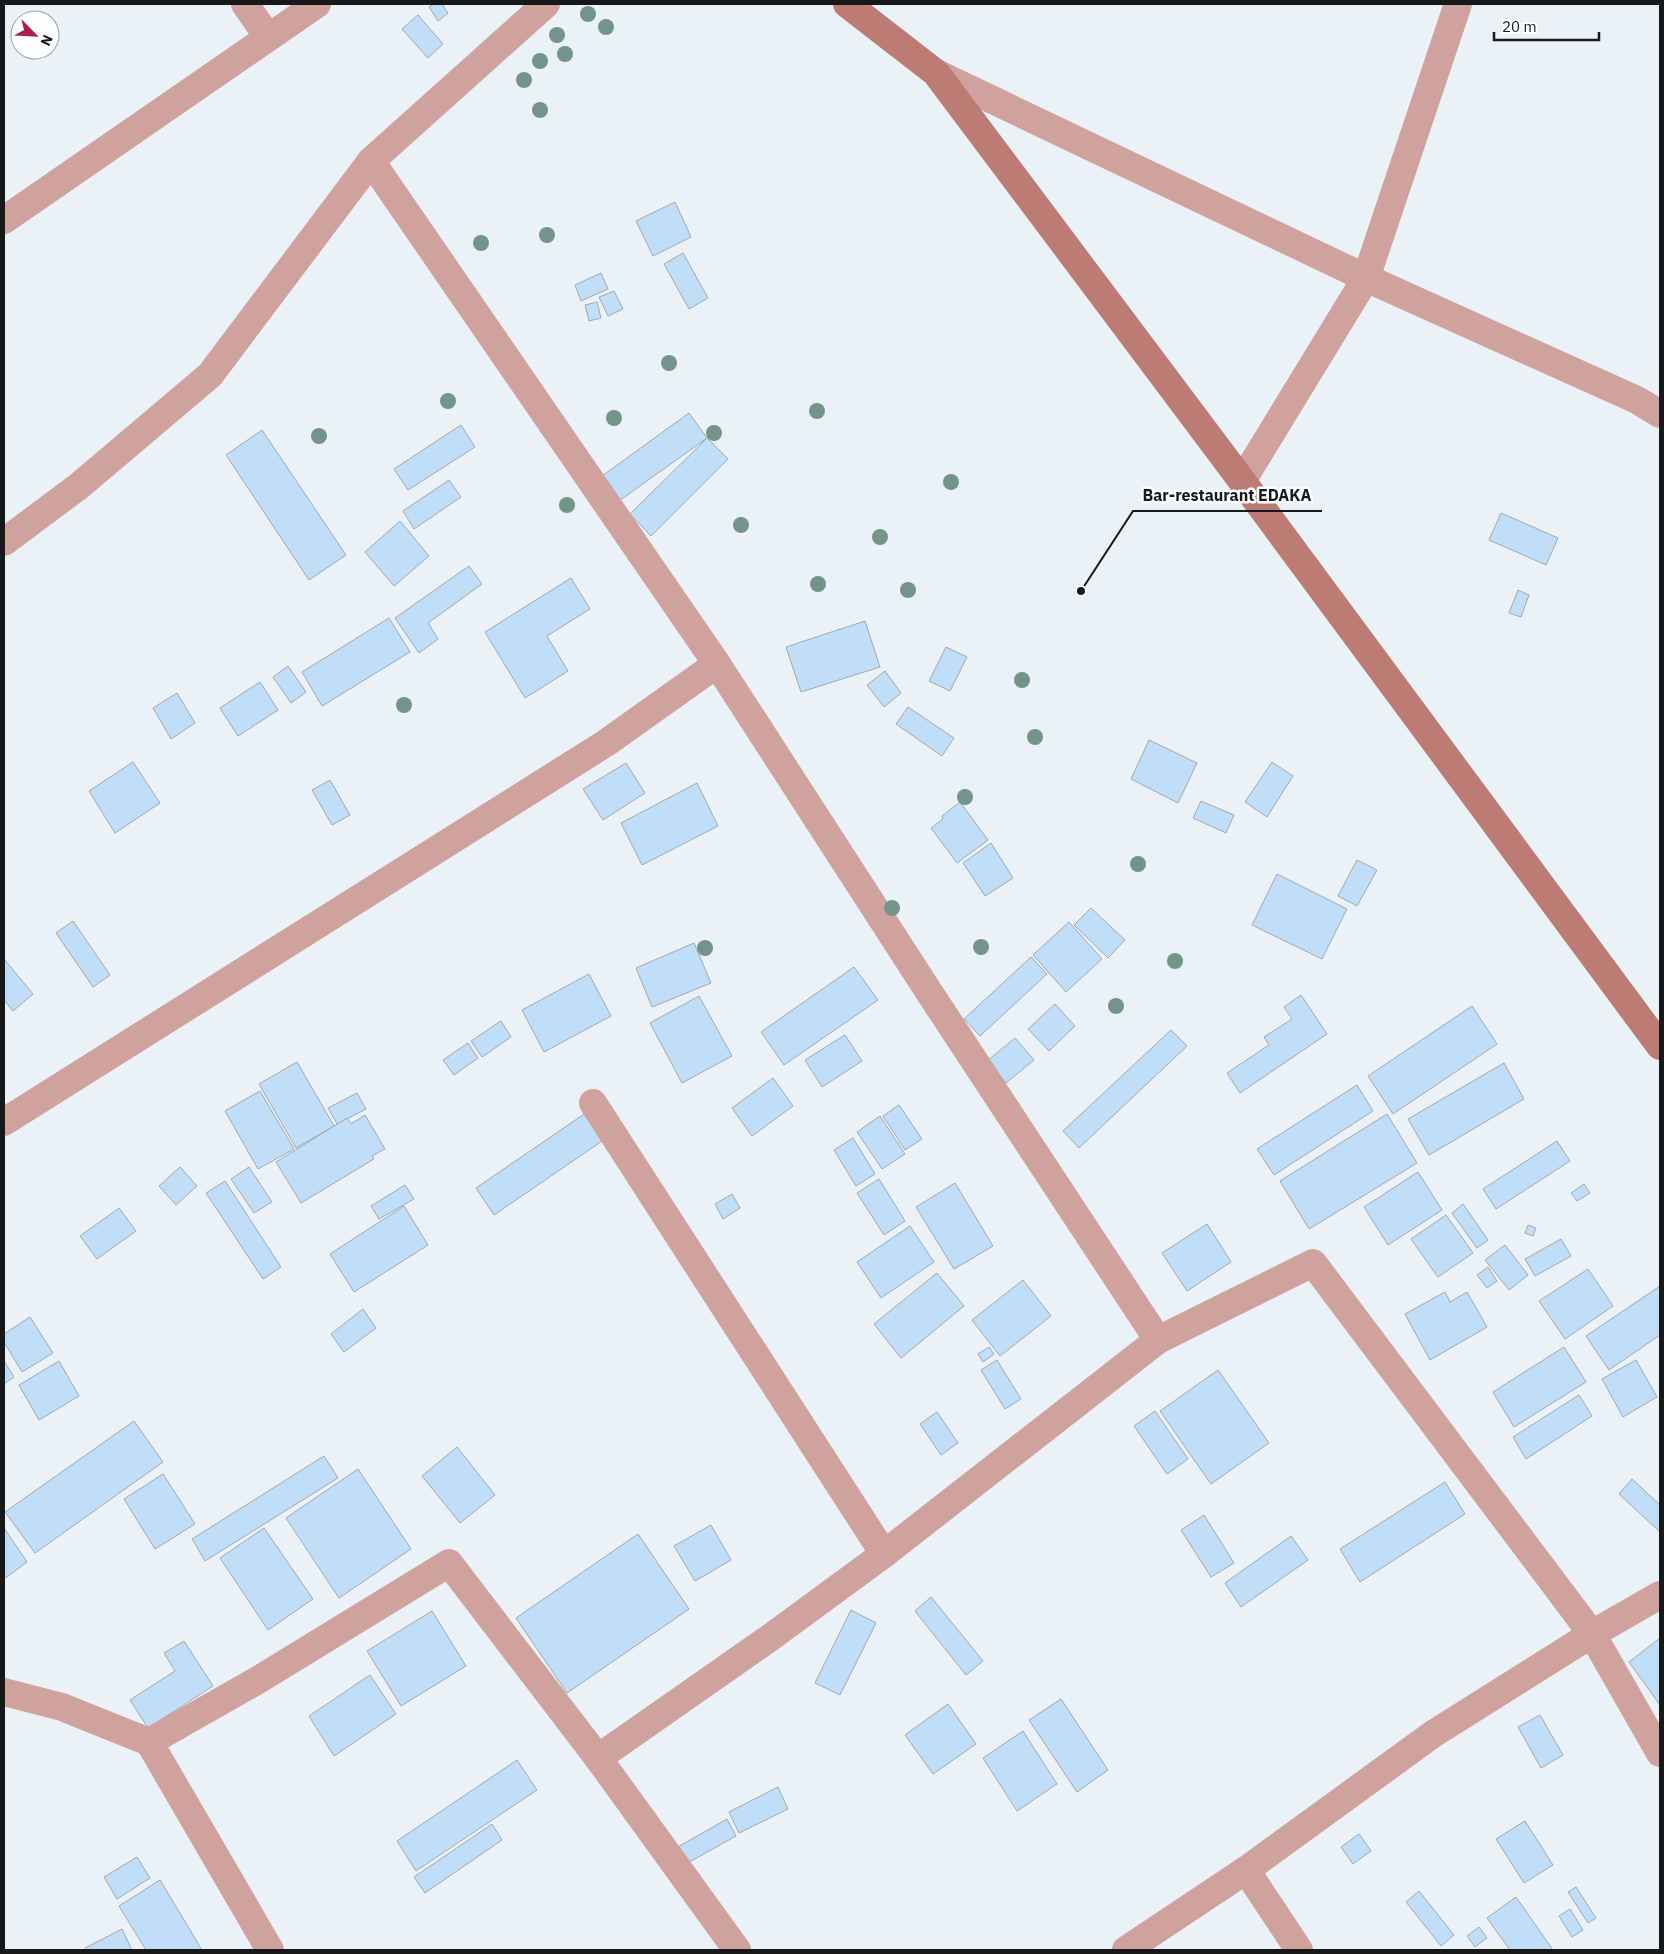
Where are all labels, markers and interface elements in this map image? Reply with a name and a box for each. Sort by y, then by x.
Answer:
north arrow [10,10,60,60]
scale bar [1494,10,1599,42]
text: 20 m [1502,17,1537,36]
text: N [37,32,57,49]
callout: Bar-restaurant EDAKA [1133,480,1322,511]
text: Bar-restaurant EDAKA [1143,485,1311,505]

